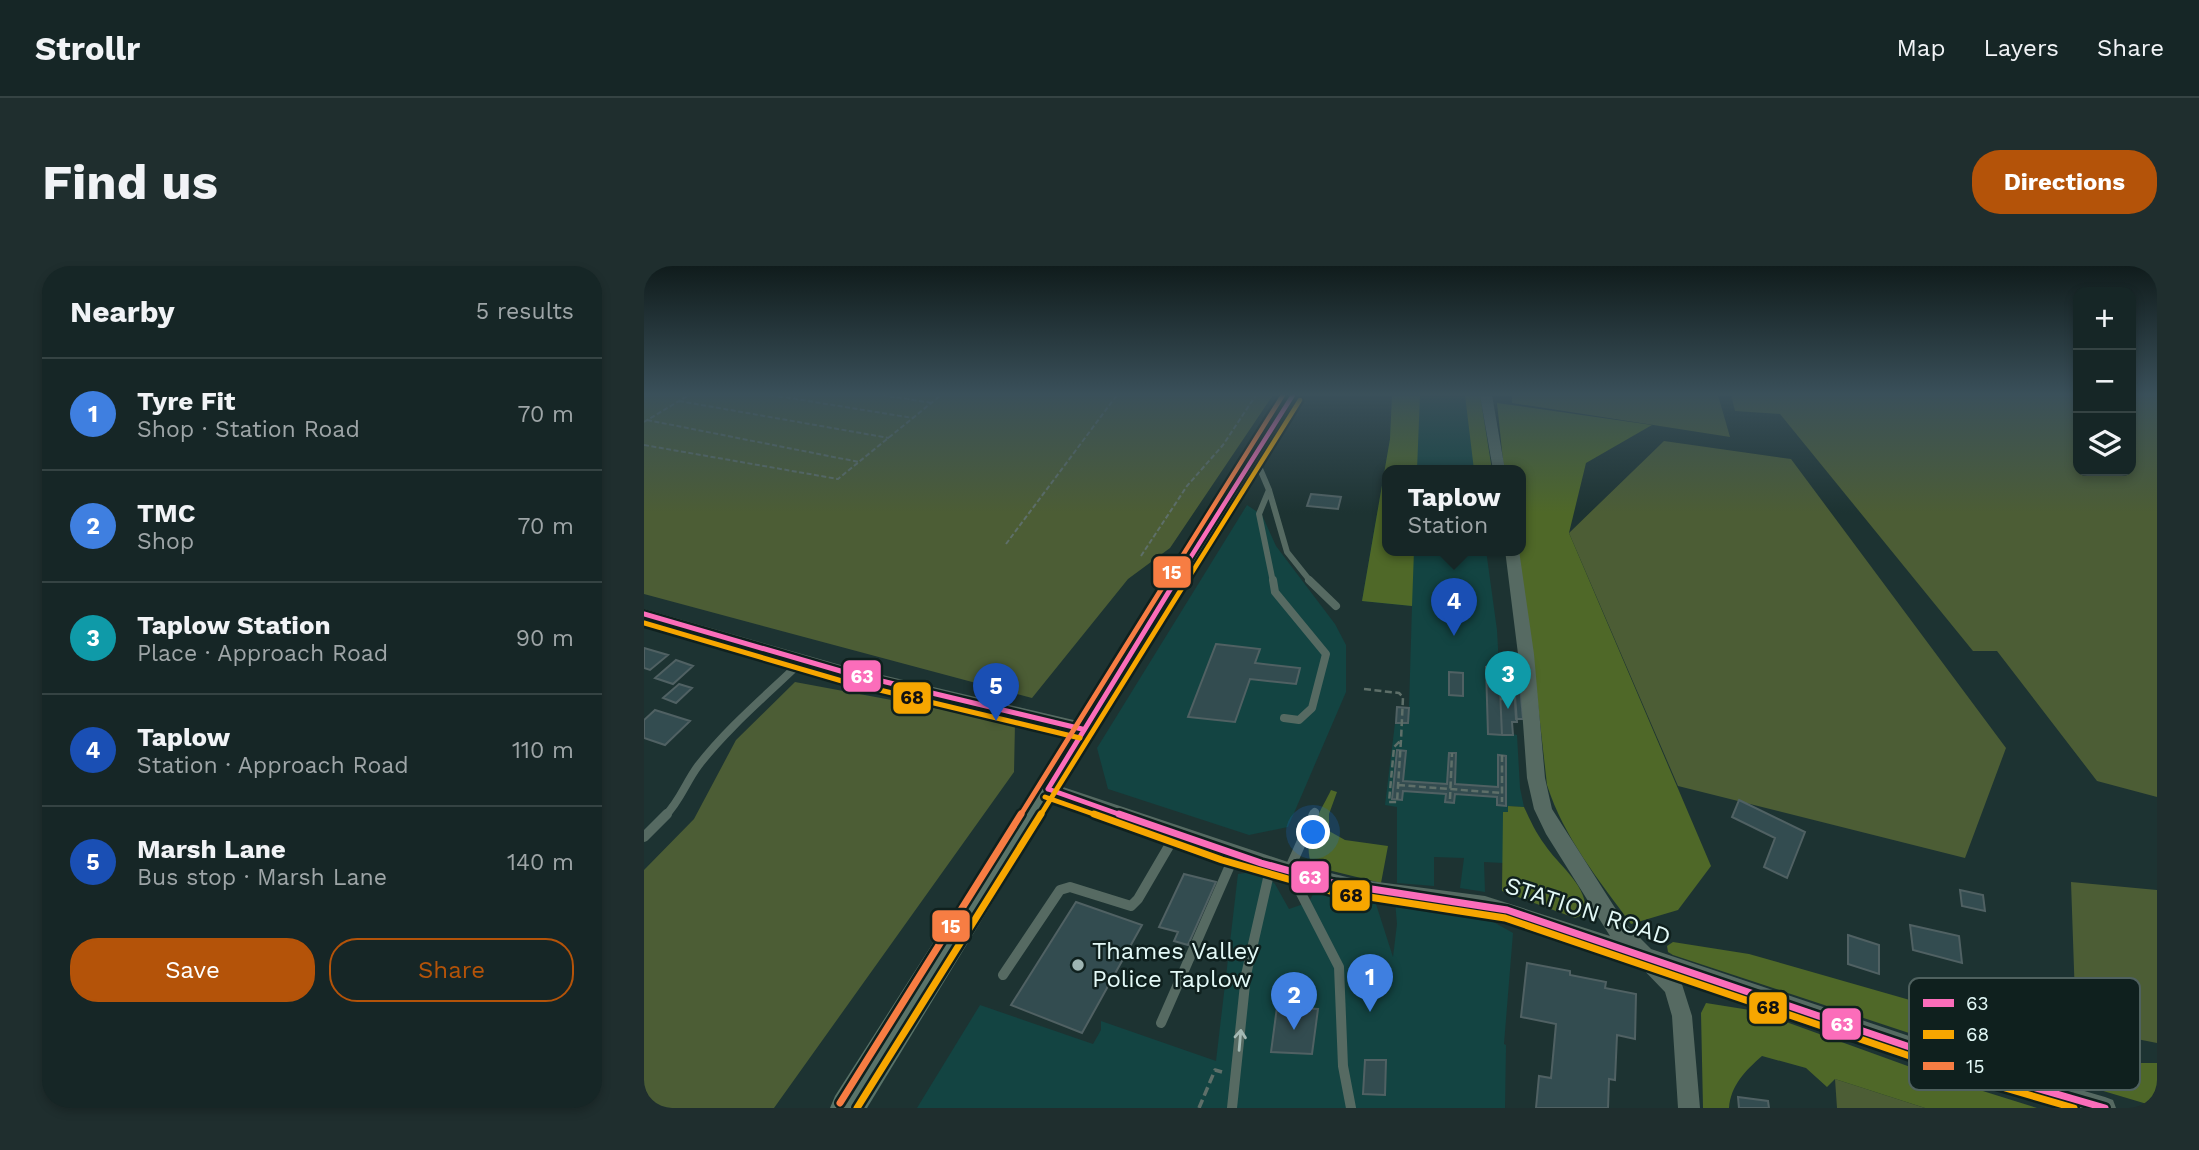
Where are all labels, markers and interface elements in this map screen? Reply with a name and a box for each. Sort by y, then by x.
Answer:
text: Strollr [35,29,140,68]
text: Map [1897,34,1945,62]
text: Layers [1983,34,2059,62]
text: Share [2097,34,2164,62]
button: Directions [1972,150,2157,214]
text: Find us [42,153,218,211]
map controls [2073,287,2136,476]
button: + [2073,287,2136,350]
text: Nearby [70,294,175,329]
text: 5 results [476,298,574,325]
button: − [2073,350,2136,413]
text: Tyre Fit [137,386,235,416]
text: 1 [88,401,98,428]
text: 70 m [517,401,574,428]
button: layers [2073,413,2136,476]
text: Shop · Station Road [137,416,360,443]
popup [1382,465,1526,556]
text: Taplow [1407,482,1501,512]
text: TMC [137,498,195,528]
text: Station [1407,512,1488,539]
text: 2 [86,513,100,540]
text: 70 m [517,513,574,540]
text: Shop [137,528,194,555]
line badge: 15 [1152,555,1192,589]
text: 15 [1162,561,1182,584]
pin: 4 [1431,578,1477,636]
text: Taplow Station [137,610,331,640]
text: 3 [86,625,100,652]
text: 90 m [516,625,574,652]
text: Place · Approach Road [137,640,388,667]
pin: 3 [1485,651,1531,709]
line badge: 63 [842,659,882,693]
pin: 5 [973,663,1019,721]
text: 63 [851,665,873,688]
line badge: 68 [892,681,932,715]
text: 68 [900,686,924,709]
text: Taplow [137,722,230,752]
text: 4 [86,737,100,764]
text: 110 m [512,737,574,764]
text: Station · Approach Road [137,752,409,779]
your location [1296,815,1330,849]
text: Marsh Lane [137,834,286,864]
text: 5 [86,849,100,876]
text: 140 m [507,849,574,876]
line badge: 63 [1290,860,1330,894]
text: Bus stop · Marsh Lane [137,864,387,891]
text: 63 [1299,866,1321,889]
street label: STATION ROAD [1502,871,1674,951]
line badge: 68 [1331,879,1371,912]
text: 68 [1339,884,1363,907]
line badge: 15 [931,909,971,943]
text: 15 [941,915,961,938]
place label: Thames Valley Police Taplow [1092,937,1260,993]
button: Save [70,938,315,1002]
button: Share [329,938,574,1002]
pin: 1 [1347,954,1393,1012]
marker: Thames Valley Police Taplow [1070,957,1086,973]
pin: 2 [1271,972,1317,1030]
legend [1909,978,2140,1090]
line badge: 68 [1748,991,1788,1025]
text: 63 [1966,992,1989,1015]
text: 68 [1756,996,1780,1019]
line badge: 63 [1821,1007,1862,1041]
text: 63 [1831,1013,1853,1036]
text: 68 [1966,1023,1989,1046]
one-way arrow [1234,1029,1247,1052]
text: 15 [1966,1055,1984,1078]

